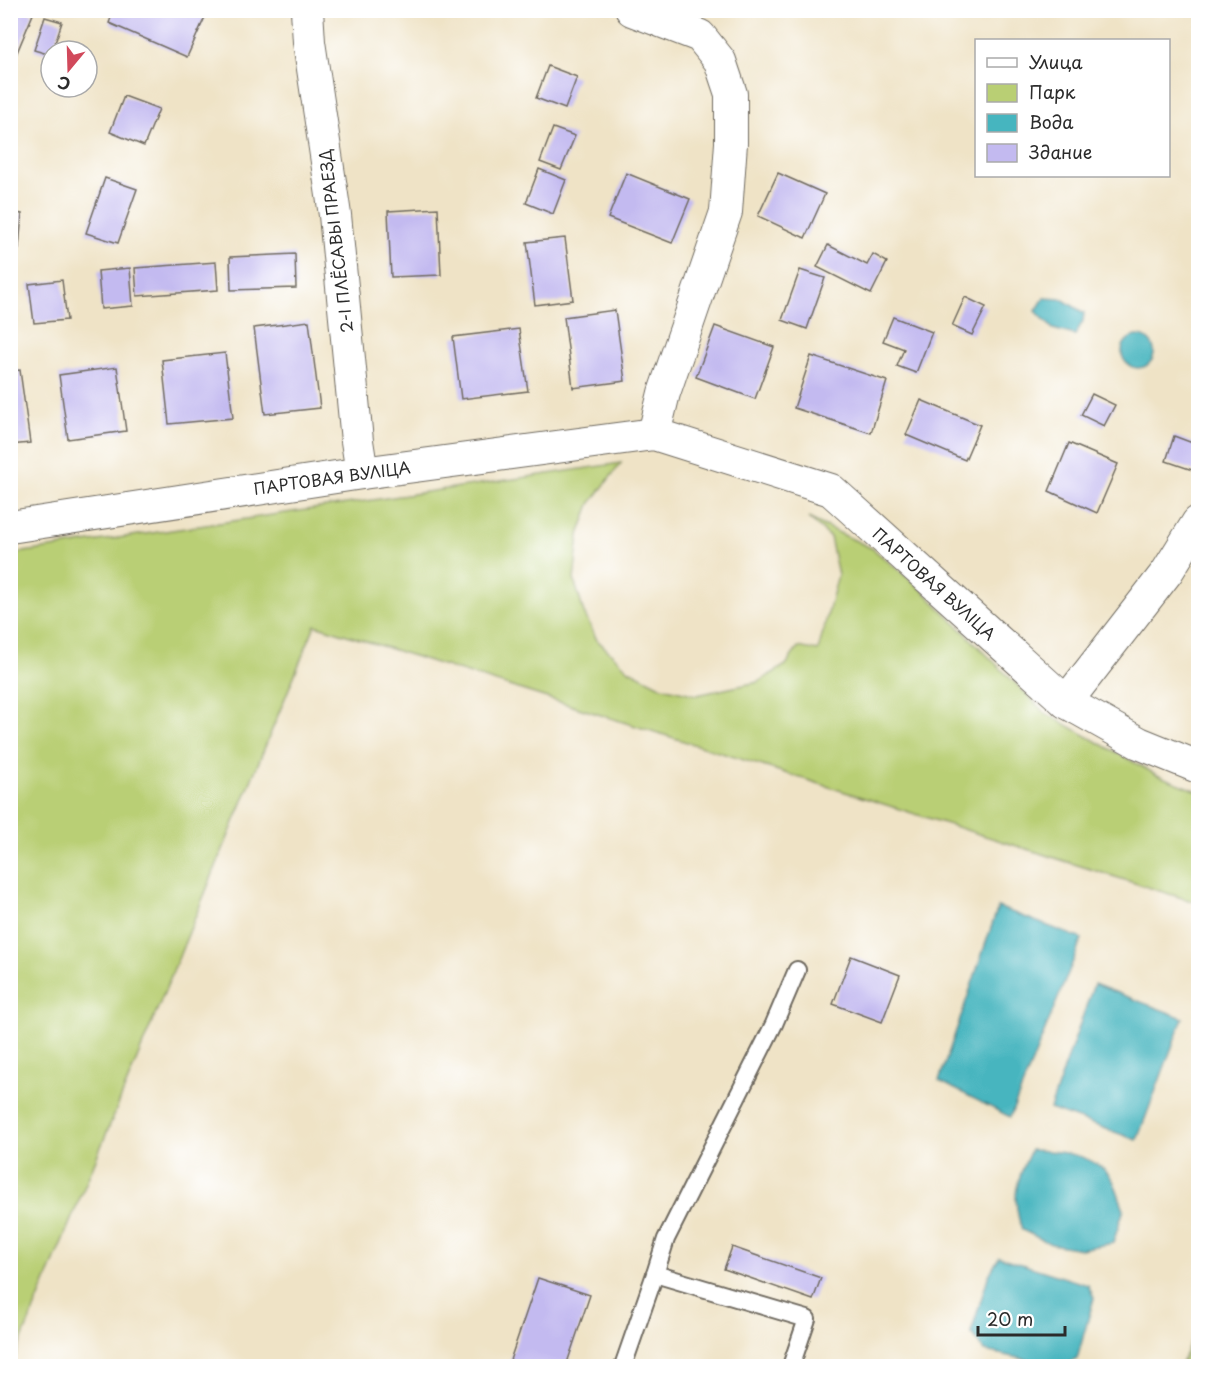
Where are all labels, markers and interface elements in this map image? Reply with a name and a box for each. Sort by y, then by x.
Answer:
north arrow [39,39,99,99]
legend [975,39,1170,177]
text: Улица [1029,48,1083,75]
text: С [54,71,73,97]
text: Парк [1029,78,1076,105]
text: Вода [1029,108,1074,135]
text: Здание [1029,138,1092,165]
street label: 2-І ПЛЁСАВЫ ПРАЕЗД [312,148,358,334]
street label: ПАРТОВАЯ ВУЛІЦА [252,454,412,500]
street label: ПАРТОВАЯ ВУЛІЦА [868,521,1001,645]
scale bar [978,1299,1065,1337]
text: 20 m [987,1305,1033,1332]

